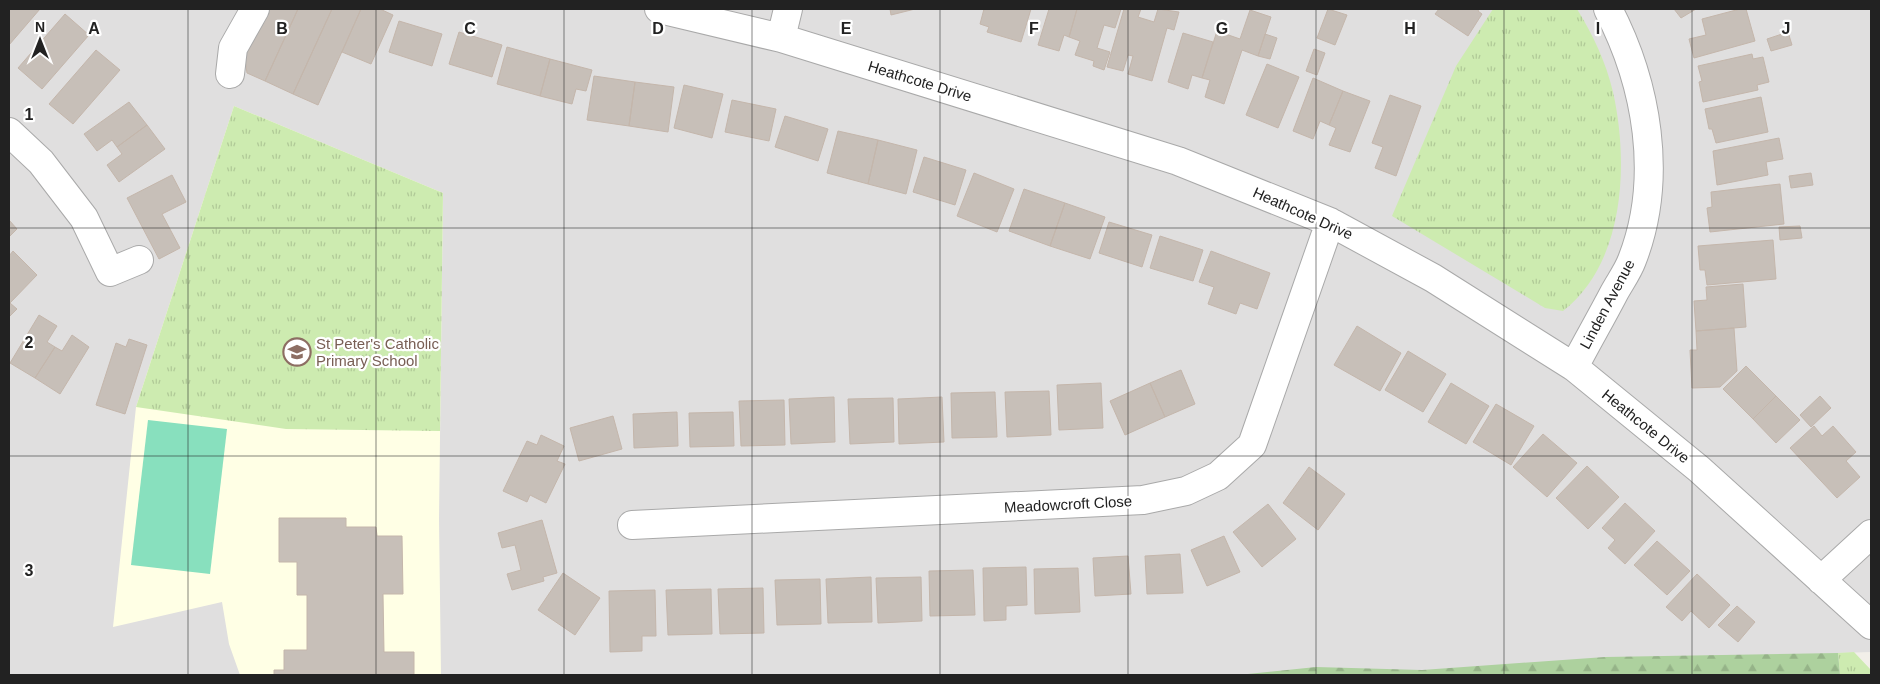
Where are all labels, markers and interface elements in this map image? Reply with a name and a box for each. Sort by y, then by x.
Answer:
north arrow [15,15,65,65]
text: N [35,19,45,35]
text: A [88,20,100,37]
text: B [276,20,288,37]
text: C [464,20,476,37]
text: D [652,20,664,37]
text: E [841,20,852,37]
text: F [1029,20,1039,37]
text: G [1216,20,1228,37]
text: H [1404,20,1416,37]
text: I [1596,20,1600,37]
text: J [1782,20,1790,37]
street label: Heathcote Drive [866,57,974,105]
text: 1 [25,106,34,123]
street label: Heathcote Drive [1250,183,1356,243]
street label: Linden Avenue [1576,256,1638,352]
text: 2 [25,334,34,351]
place label: St Peter's Catholic Primary School [316,335,439,369]
school or university icon: St Peter's Catholic Primary School [282,337,312,367]
street label: Heathcote Drive [1599,386,1693,466]
street label: Meadowcroft Close [1003,492,1133,516]
text: 3 [25,562,34,579]

